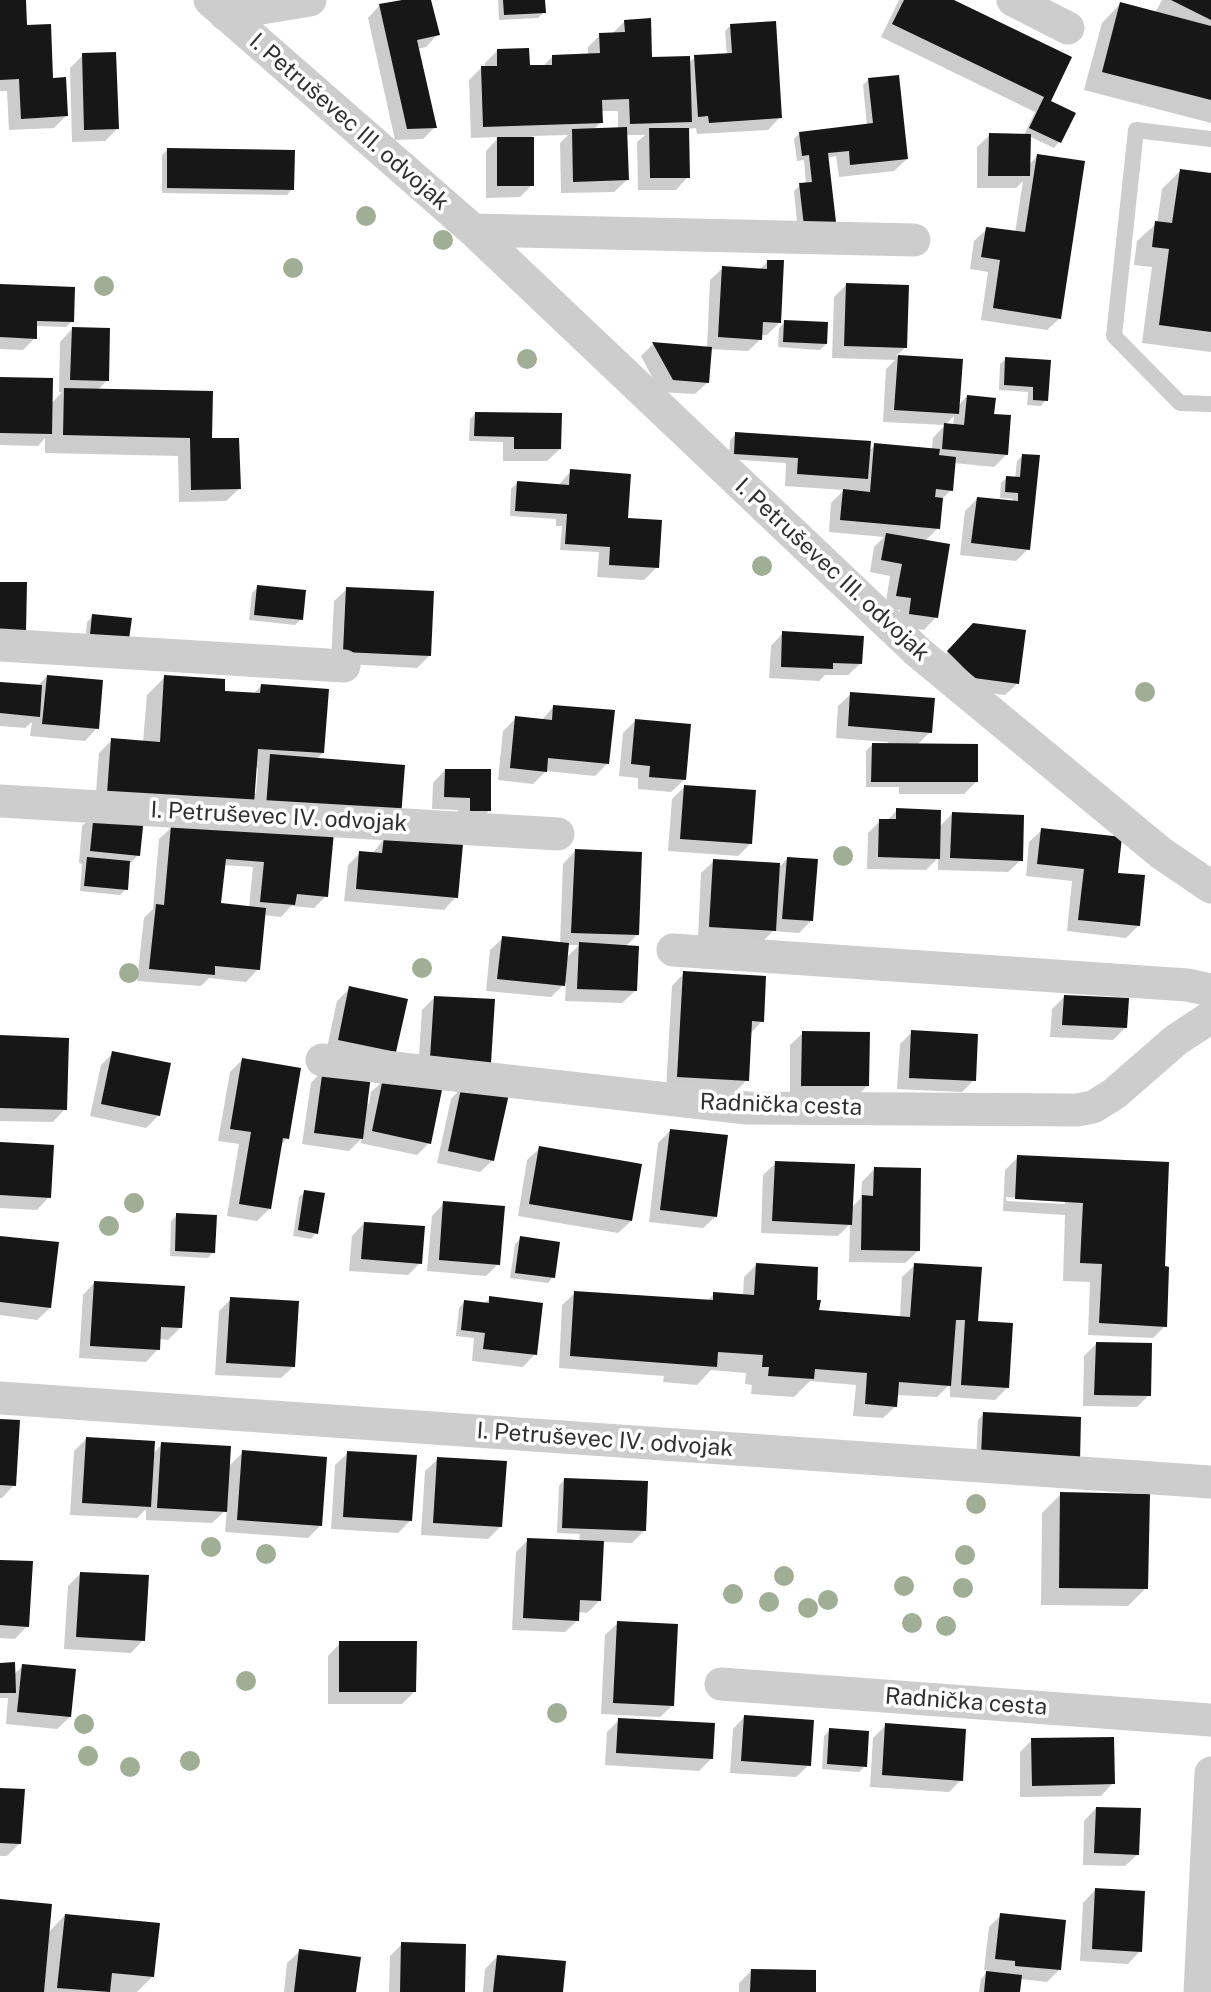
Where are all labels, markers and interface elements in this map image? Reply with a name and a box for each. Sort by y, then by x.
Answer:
street label: I. Petruševec III. odvojak [244,28,454,216]
street label: I. Petruševec III. odvojak [729,473,935,667]
street label: I. Petruševec IV. odvojak [150,796,408,838]
street label: Radnička cesta [699,1088,863,1122]
street label: I. Petruševec IV. odvojak [476,1417,734,1463]
street label: Radnička cesta [884,1683,1048,1721]

